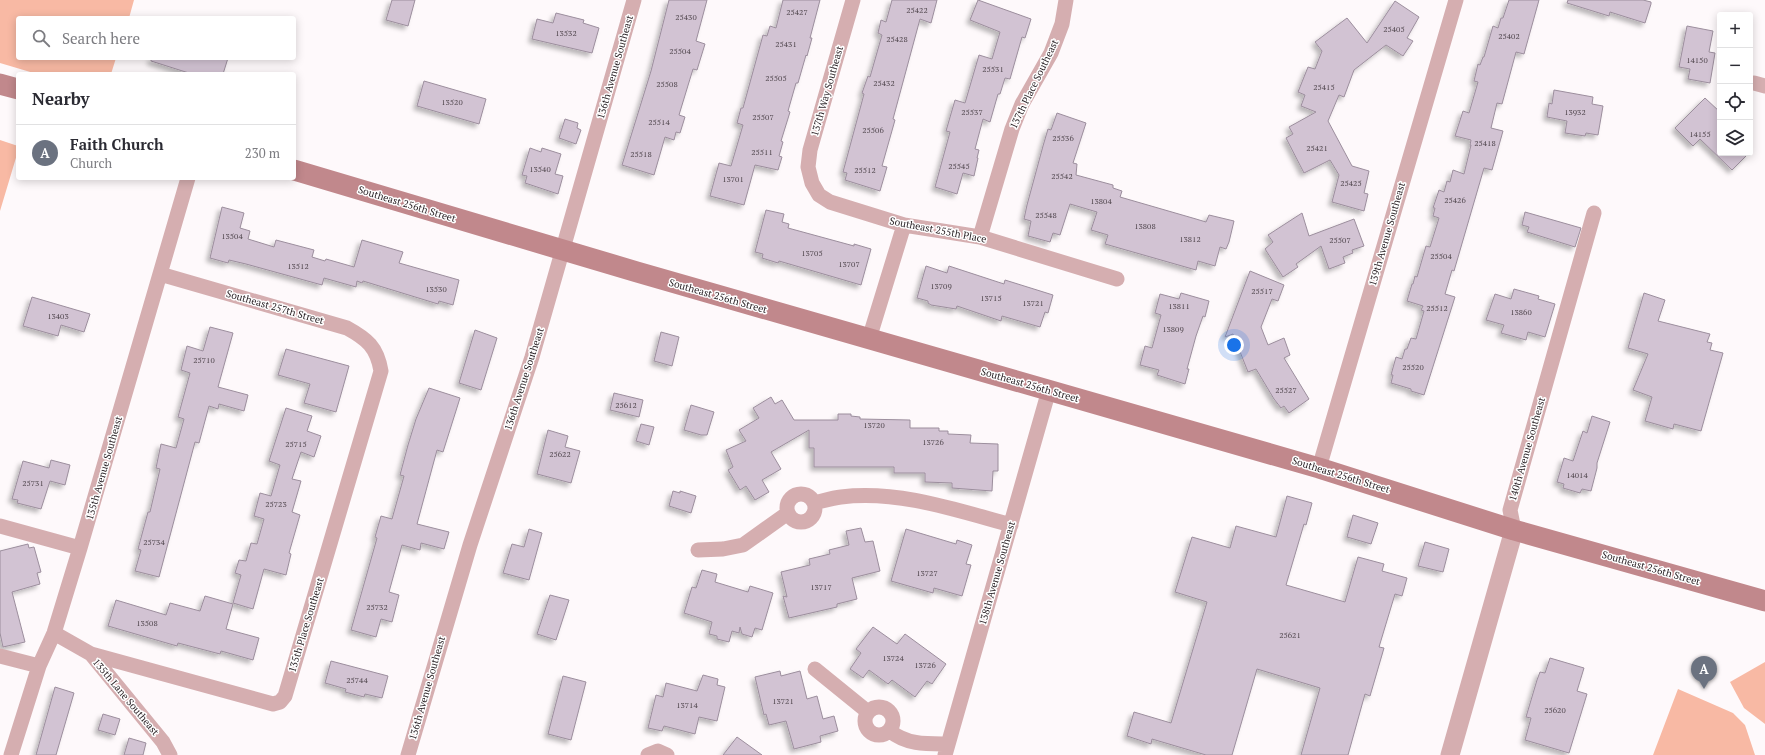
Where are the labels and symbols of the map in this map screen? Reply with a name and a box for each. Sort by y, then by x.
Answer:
house number: 25422 [906,5,928,15]
house number: 25427 [786,7,808,17]
house number: 25430 [675,12,697,22]
street label: 136th Avenue Southeast [594,13,636,120]
house number: 25405 [1383,24,1405,34]
house number: 13532 [555,28,577,38]
house number: 25402 [1498,31,1520,41]
house number: 25428 [886,34,908,44]
street label: 137th Place Southeast [1007,37,1061,131]
house number: 25431 [775,39,797,49]
street label: 137th Way Southeast [808,44,846,138]
house number: 25504 [669,46,691,56]
house number: 14150 [1686,55,1708,65]
house number: 25531 [982,64,1004,74]
house number: 25505 [765,73,787,83]
house number: 25432 [873,78,895,88]
house number: 25508 [656,79,678,89]
house number: 25415 [1313,82,1335,92]
house number: 13520 [441,97,463,107]
house number: 25537 [961,107,983,117]
house number: 13932 [1564,107,1586,117]
house number: 25507 [752,112,774,122]
house number: 25514 [648,117,670,127]
house number: 25506 [862,125,884,135]
house number: 14155 [1689,129,1711,139]
house number: 25536 [1052,133,1074,143]
house number: 25418 [1474,138,1496,148]
house number: 25421 [1306,143,1328,153]
house number: 25511 [751,147,773,157]
house number: 25518 [630,149,652,159]
house number: 25545 [948,161,970,171]
house number: 13540 [529,164,551,174]
house number: 25512 [854,165,876,175]
house number: 25542 [1051,171,1073,181]
house number: 13701 [722,174,744,184]
house number: 25425 [1340,178,1362,188]
street label: 139th Avenue Southeast [1366,180,1408,287]
street label: Southeast 256th Street [357,183,458,225]
house number: 25426 [1444,195,1466,205]
house number: 13804 [1090,196,1112,206]
house number: 25548 [1035,210,1057,220]
street label: Southeast 255th Place [889,214,987,246]
house number: 13808 [1134,221,1156,231]
house number: 13504 [221,231,243,241]
house number: 13812 [1179,234,1201,244]
house number: 25507 [1329,235,1351,245]
house number: 13705 [801,248,823,258]
house number: 25504 [1430,251,1452,261]
house number: 13707 [838,259,860,269]
house number: 13512 [287,261,309,271]
street label: Southeast 256th Street [667,276,769,316]
house number: 13709 [930,281,952,291]
house number: 13530 [425,284,447,294]
house number: 25517 [1251,286,1273,296]
street label: Southeast 257th Street [225,287,326,327]
house number: 13715 [980,293,1002,303]
house number: 13721 [1022,298,1044,308]
house number: 13811 [1168,301,1190,311]
house number: 25512 [1426,303,1448,313]
house number: 13860 [1510,307,1532,317]
house number: 13403 [47,311,69,321]
house number: 13809 [1162,324,1184,334]
street label: 136th Avenue Southeast [501,326,547,432]
your location [1224,335,1244,355]
house number: 25710 [193,355,215,365]
house number: 25520 [1402,362,1424,372]
street label: Southeast 256th Street [979,365,1081,405]
house number: 25527 [1275,385,1297,395]
street label: 140th Avenue Southeast [1506,395,1548,502]
house number: 25612 [615,400,637,410]
street label: 135th Avenue Southeast [83,414,125,521]
house number: 13720 [863,420,885,430]
house number: 13726 [922,437,944,447]
house number: 25715 [285,439,307,449]
house number: 25622 [549,449,571,459]
street label: Southeast 256th Street [1291,454,1392,496]
house number: 14014 [1566,470,1588,480]
house number: 25731 [22,478,44,488]
house number: 25723 [265,499,287,509]
street label: 138th Avenue Southeast [976,519,1018,626]
house number: 25734 [143,537,165,547]
street label: Southeast 256th Street [1600,548,1702,588]
house number: 13727 [916,568,938,578]
street label: 135th Place Southeast [285,576,327,674]
house number: 13717 [810,582,832,592]
house number: 25732 [366,602,388,612]
house number: 13508 [136,618,158,628]
house number: 25621 [1279,630,1301,640]
street label: 136th Avenue Southeast [406,634,448,741]
house number: 13724 [882,653,904,663]
street label: 135th Lane Southeast [90,656,162,738]
pin: A [1691,656,1717,689]
house number: 13726 [914,660,936,670]
house number: 25744 [346,675,368,685]
house number: 13721 [772,696,794,706]
house number: 13714 [676,700,698,710]
house number: 25620 [1544,705,1566,715]

